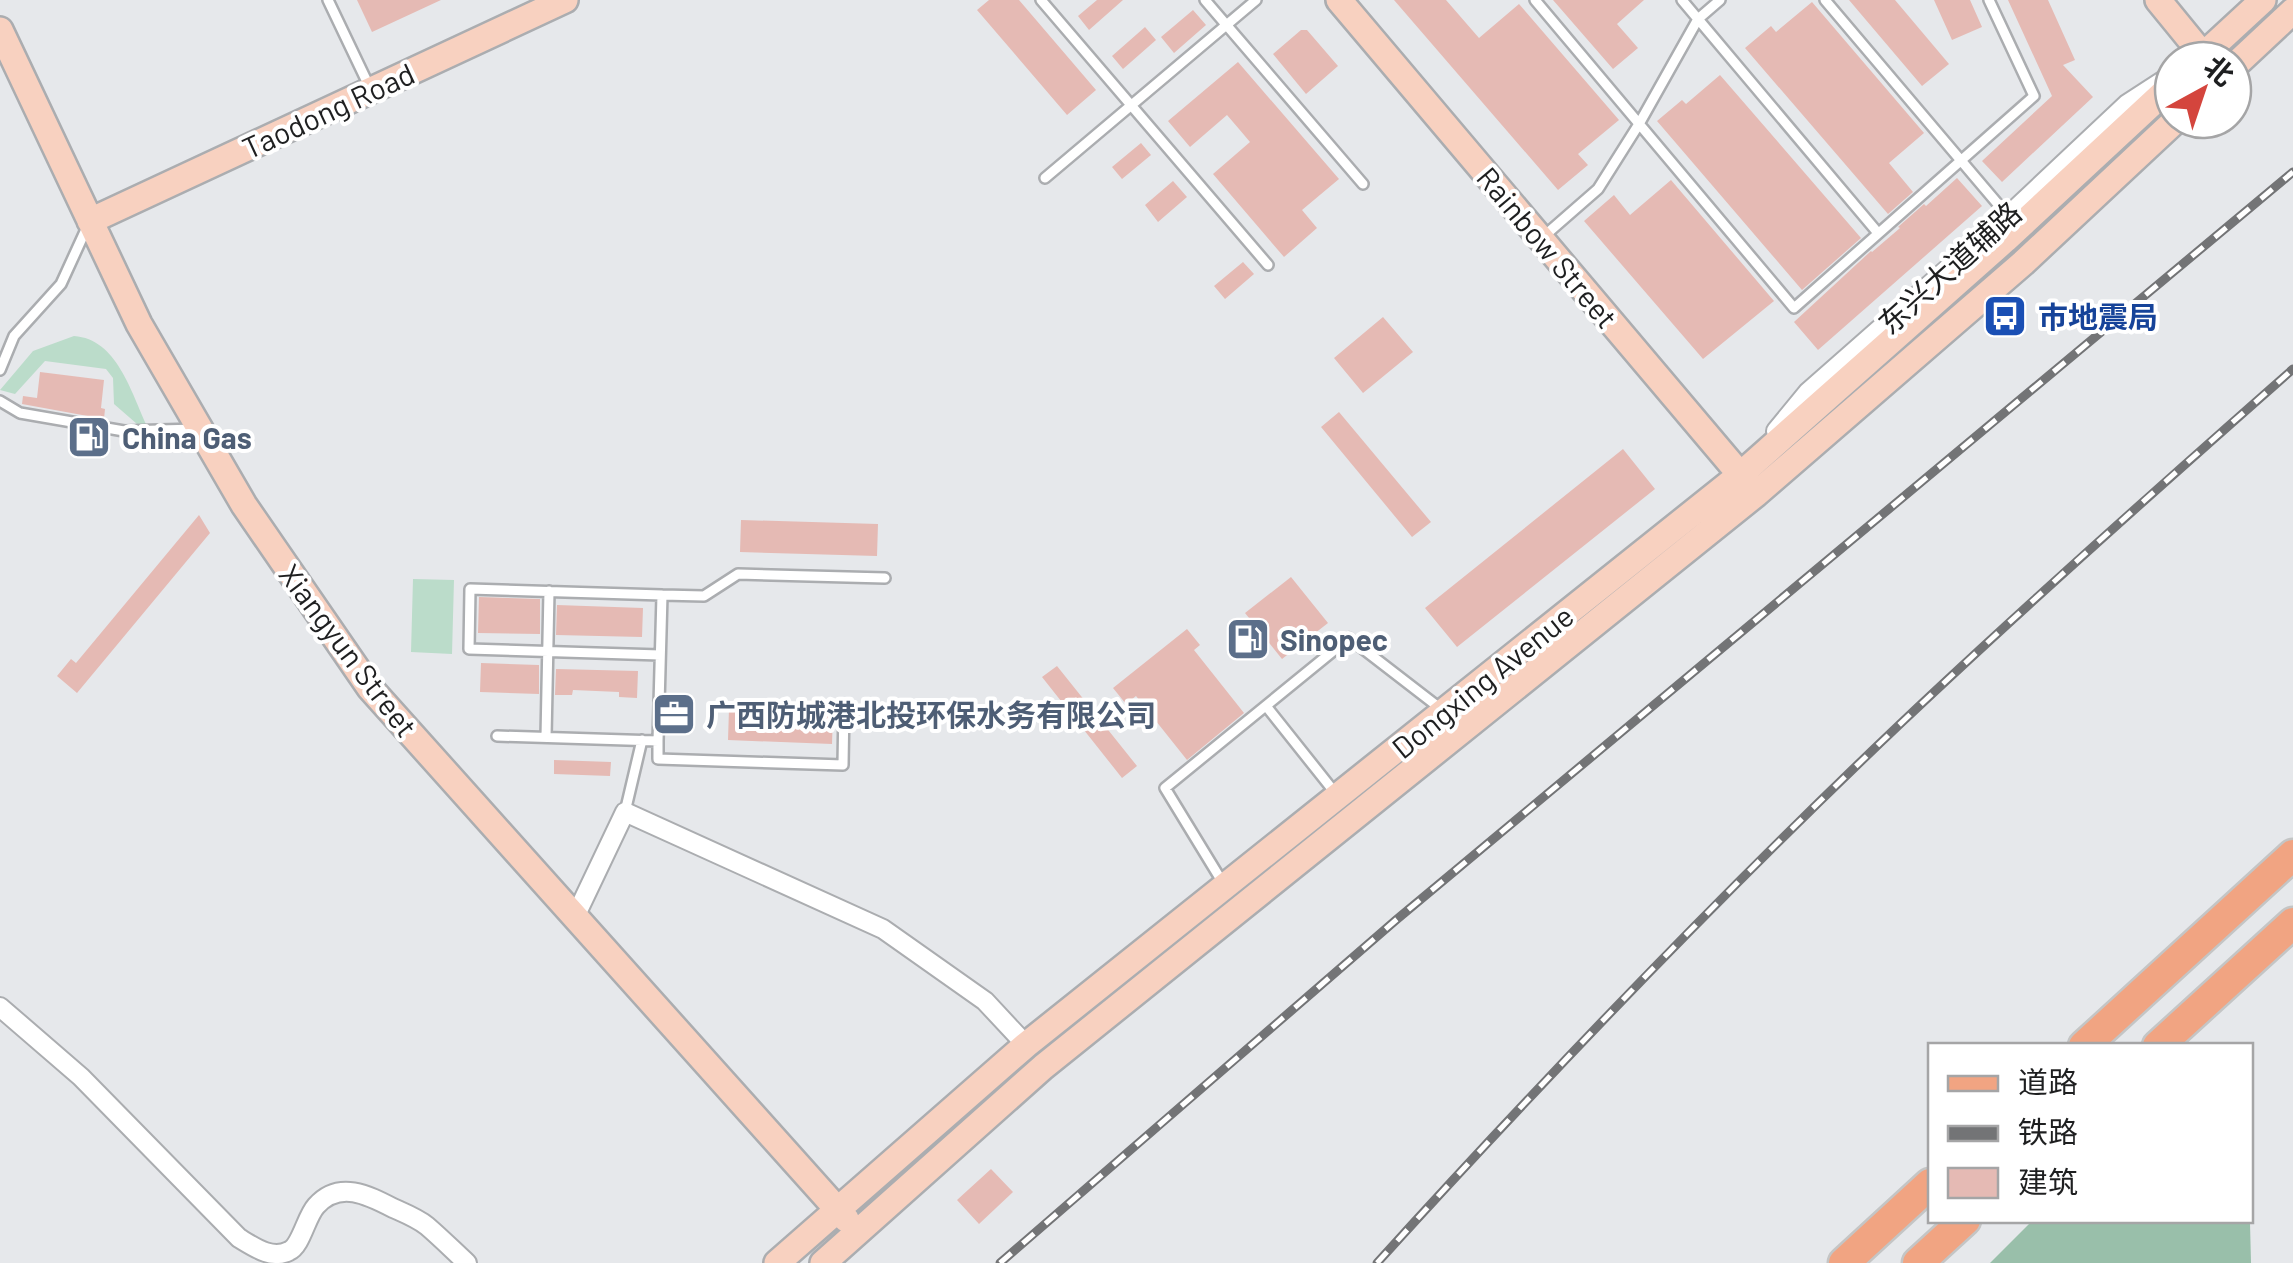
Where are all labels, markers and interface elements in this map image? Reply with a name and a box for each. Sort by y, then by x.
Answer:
north arrow [2153,40,2253,140]
text: 北 [2198,48,2241,92]
street label: Taodong Road [236,54,420,166]
street label: Rainbow Street [1470,159,1626,335]
street label: 东兴大道辅路 [1870,193,2028,341]
bus stop icon: 巿地震局 [1982,293,2028,339]
place label: 巿地震局 [2038,298,2158,334]
fuel station icon: China Gas [66,414,112,460]
place label: China Gas [122,419,252,455]
street label: Xiangyun Street [272,557,426,743]
street label: Dongxing Avenue [1384,597,1580,765]
fuel station icon: Sinopec [1225,616,1271,662]
place label: Sinopec [1280,621,1388,657]
office icon: 广西防城港北投环保水务有限公司 [651,691,697,737]
place label: 广西防城港北投环保水务有限公司 [706,696,1156,732]
legend [1928,1043,2253,1223]
text: 道路 [2018,1063,2078,1099]
text: 铁路 [2018,1113,2078,1149]
text: 建筑 [2018,1163,2078,1199]

